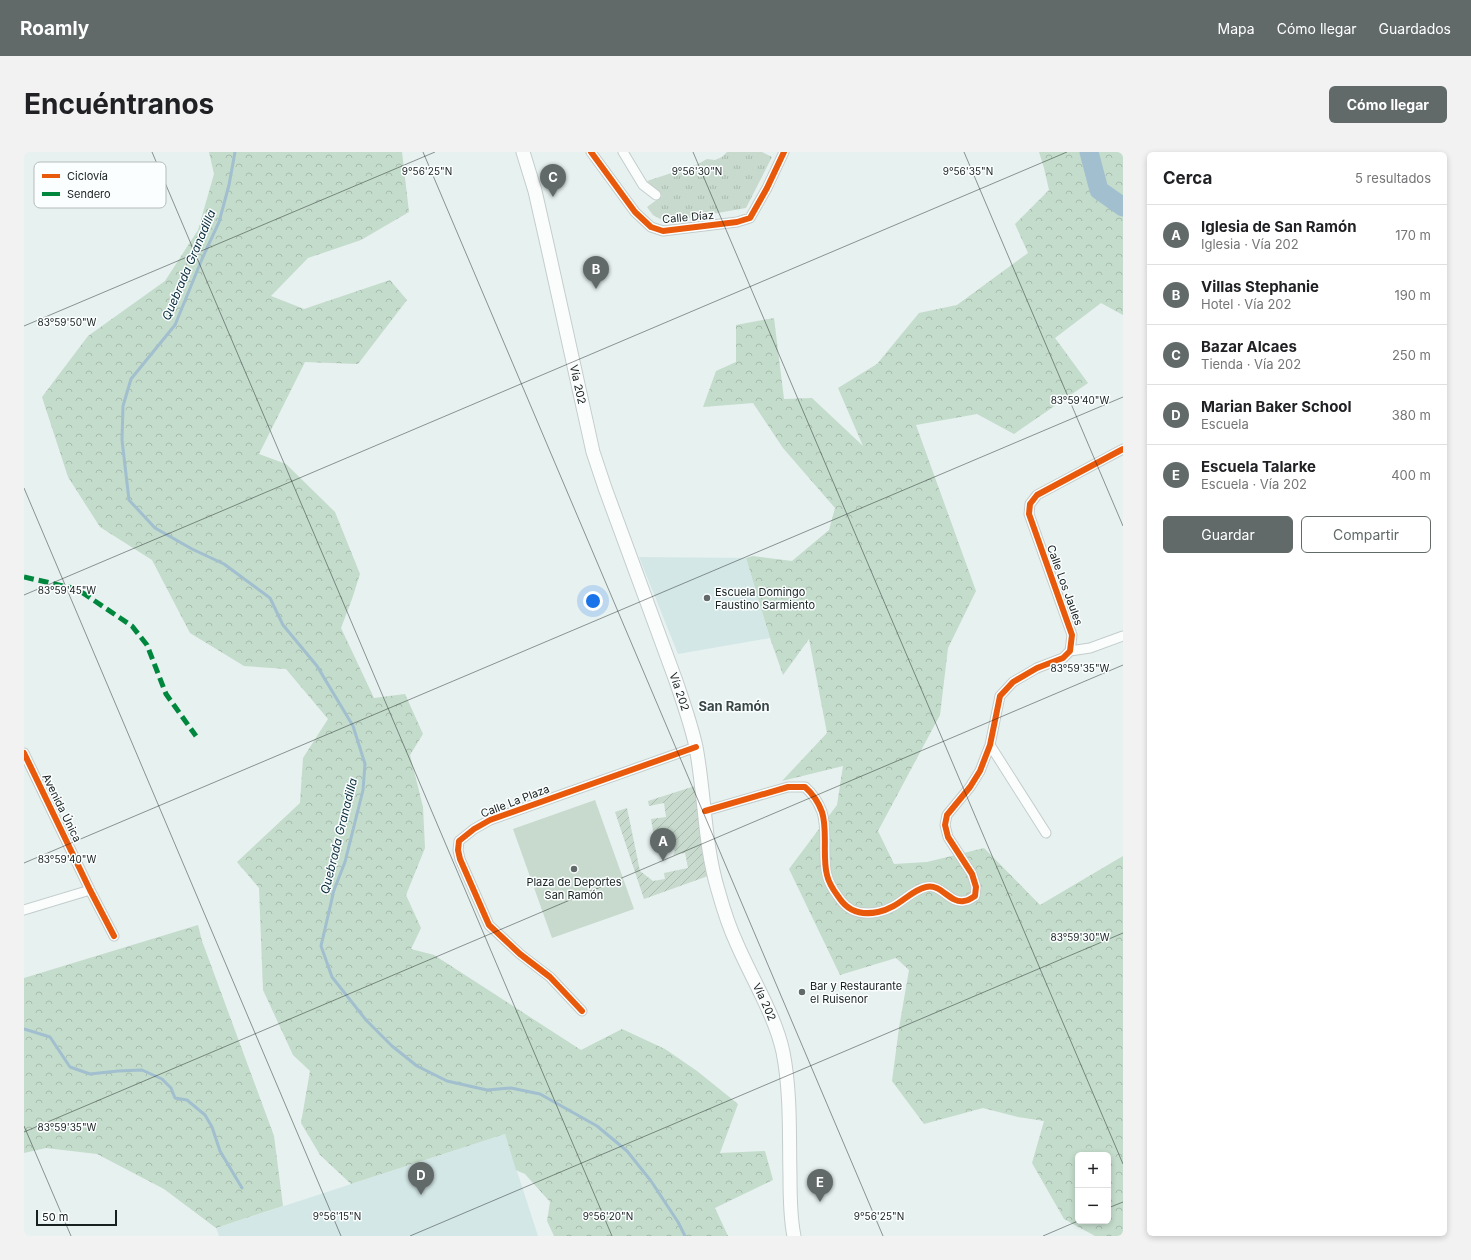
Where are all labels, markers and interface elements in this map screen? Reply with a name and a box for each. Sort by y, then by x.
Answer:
text: Roamly [20,17,89,40]
text: Mapa [1218,20,1255,37]
text: Cómo llegar [1277,20,1357,37]
text: Guardados [1379,20,1451,37]
button: Cómo llegar [1329,86,1447,123]
text: Encuéntranos [24,87,214,121]
legend [34,162,166,208]
pin: C [540,164,566,197]
text: 9°56'25"N [402,165,452,177]
text: 9°56'30"N [672,165,722,177]
text: 9°56'35"N [943,165,993,177]
text: Cerca [1163,168,1212,188]
text: Ciclovía [67,169,108,183]
text: 5 resultados [1355,170,1431,186]
text: Sendero [67,187,111,201]
water label: Quebrada Granadilla [158,207,219,322]
street label: Calle Díaz [662,208,714,226]
text: Iglesia de San Ramón [1201,217,1357,236]
text: A [1171,227,1181,243]
text: 170 m [1395,227,1431,243]
text: Iglesia · Vía 202 [1201,236,1299,252]
pin: B [583,256,609,289]
text: Villas Stephanie [1201,277,1319,296]
text: B [1172,287,1180,303]
text: 190 m [1394,287,1431,303]
text: Hotel · Vía 202 [1201,296,1292,312]
text: 83°59'50"W [38,316,97,328]
text: Bazar Alcaes [1201,337,1297,356]
text: C [1171,347,1181,363]
text: 250 m [1392,347,1431,363]
text: Tienda · Vía 202 [1201,356,1301,372]
street label: Vía 202 [567,363,589,405]
text: 83°59'40"W [1051,394,1109,406]
text: Marian Baker School [1201,397,1352,416]
text: D [1171,407,1181,423]
text: 380 m [1392,407,1431,423]
text: Escuela [1201,416,1249,432]
text: Escuela Talarke [1201,457,1316,476]
text: E [1172,467,1180,483]
text: 400 m [1391,467,1431,483]
text: Escuela · Vía 202 [1201,476,1307,492]
button: Guardar [1163,516,1293,553]
button: Compartir [1301,516,1431,553]
street label: Calle Los Jaules [1044,543,1086,627]
text: 83°59'45"W [38,584,96,596]
place label: Escuela Domingo Faustino Sarmiento [715,585,815,612]
your location [583,591,603,611]
marker: Escuela Domingo Faustino Sarmiento [702,593,712,603]
text: 83°59'35"W [1051,662,1110,674]
street label: Vía 202 [666,670,693,713]
district label: San Ramón [698,698,770,714]
street label: Avenida Única [39,772,85,844]
water label: Quebrada Granadilla [317,776,360,895]
street label: Calle La Plaza [479,781,551,821]
pin: A [650,828,676,861]
text: 83°59'40"W [38,853,96,865]
marker: Plaza de Deportes San Ramón [569,864,579,874]
place label: Plaza de Deportes San Ramón [526,875,622,902]
text: 83°59'30"W [1050,931,1110,943]
place label: Bar y Restaurante el Ruisenor [810,979,902,1006]
street label: Vía 202 [750,981,779,1023]
marker: Bar y Restaurante el Ruisenor [797,987,807,997]
text: 83°59'35"W [38,1121,97,1133]
map controls [1075,1152,1111,1224]
button: + [1075,1152,1111,1188]
pin: D [408,1162,434,1195]
pin: E [807,1169,833,1202]
button: − [1075,1188,1111,1224]
scale bar [36,1208,117,1227]
text: 50 m [42,1210,68,1224]
text: 9°56'15"N [313,1210,361,1222]
text: 9°56'20"N [583,1210,633,1222]
text: 9°56'25"N [854,1210,904,1222]

